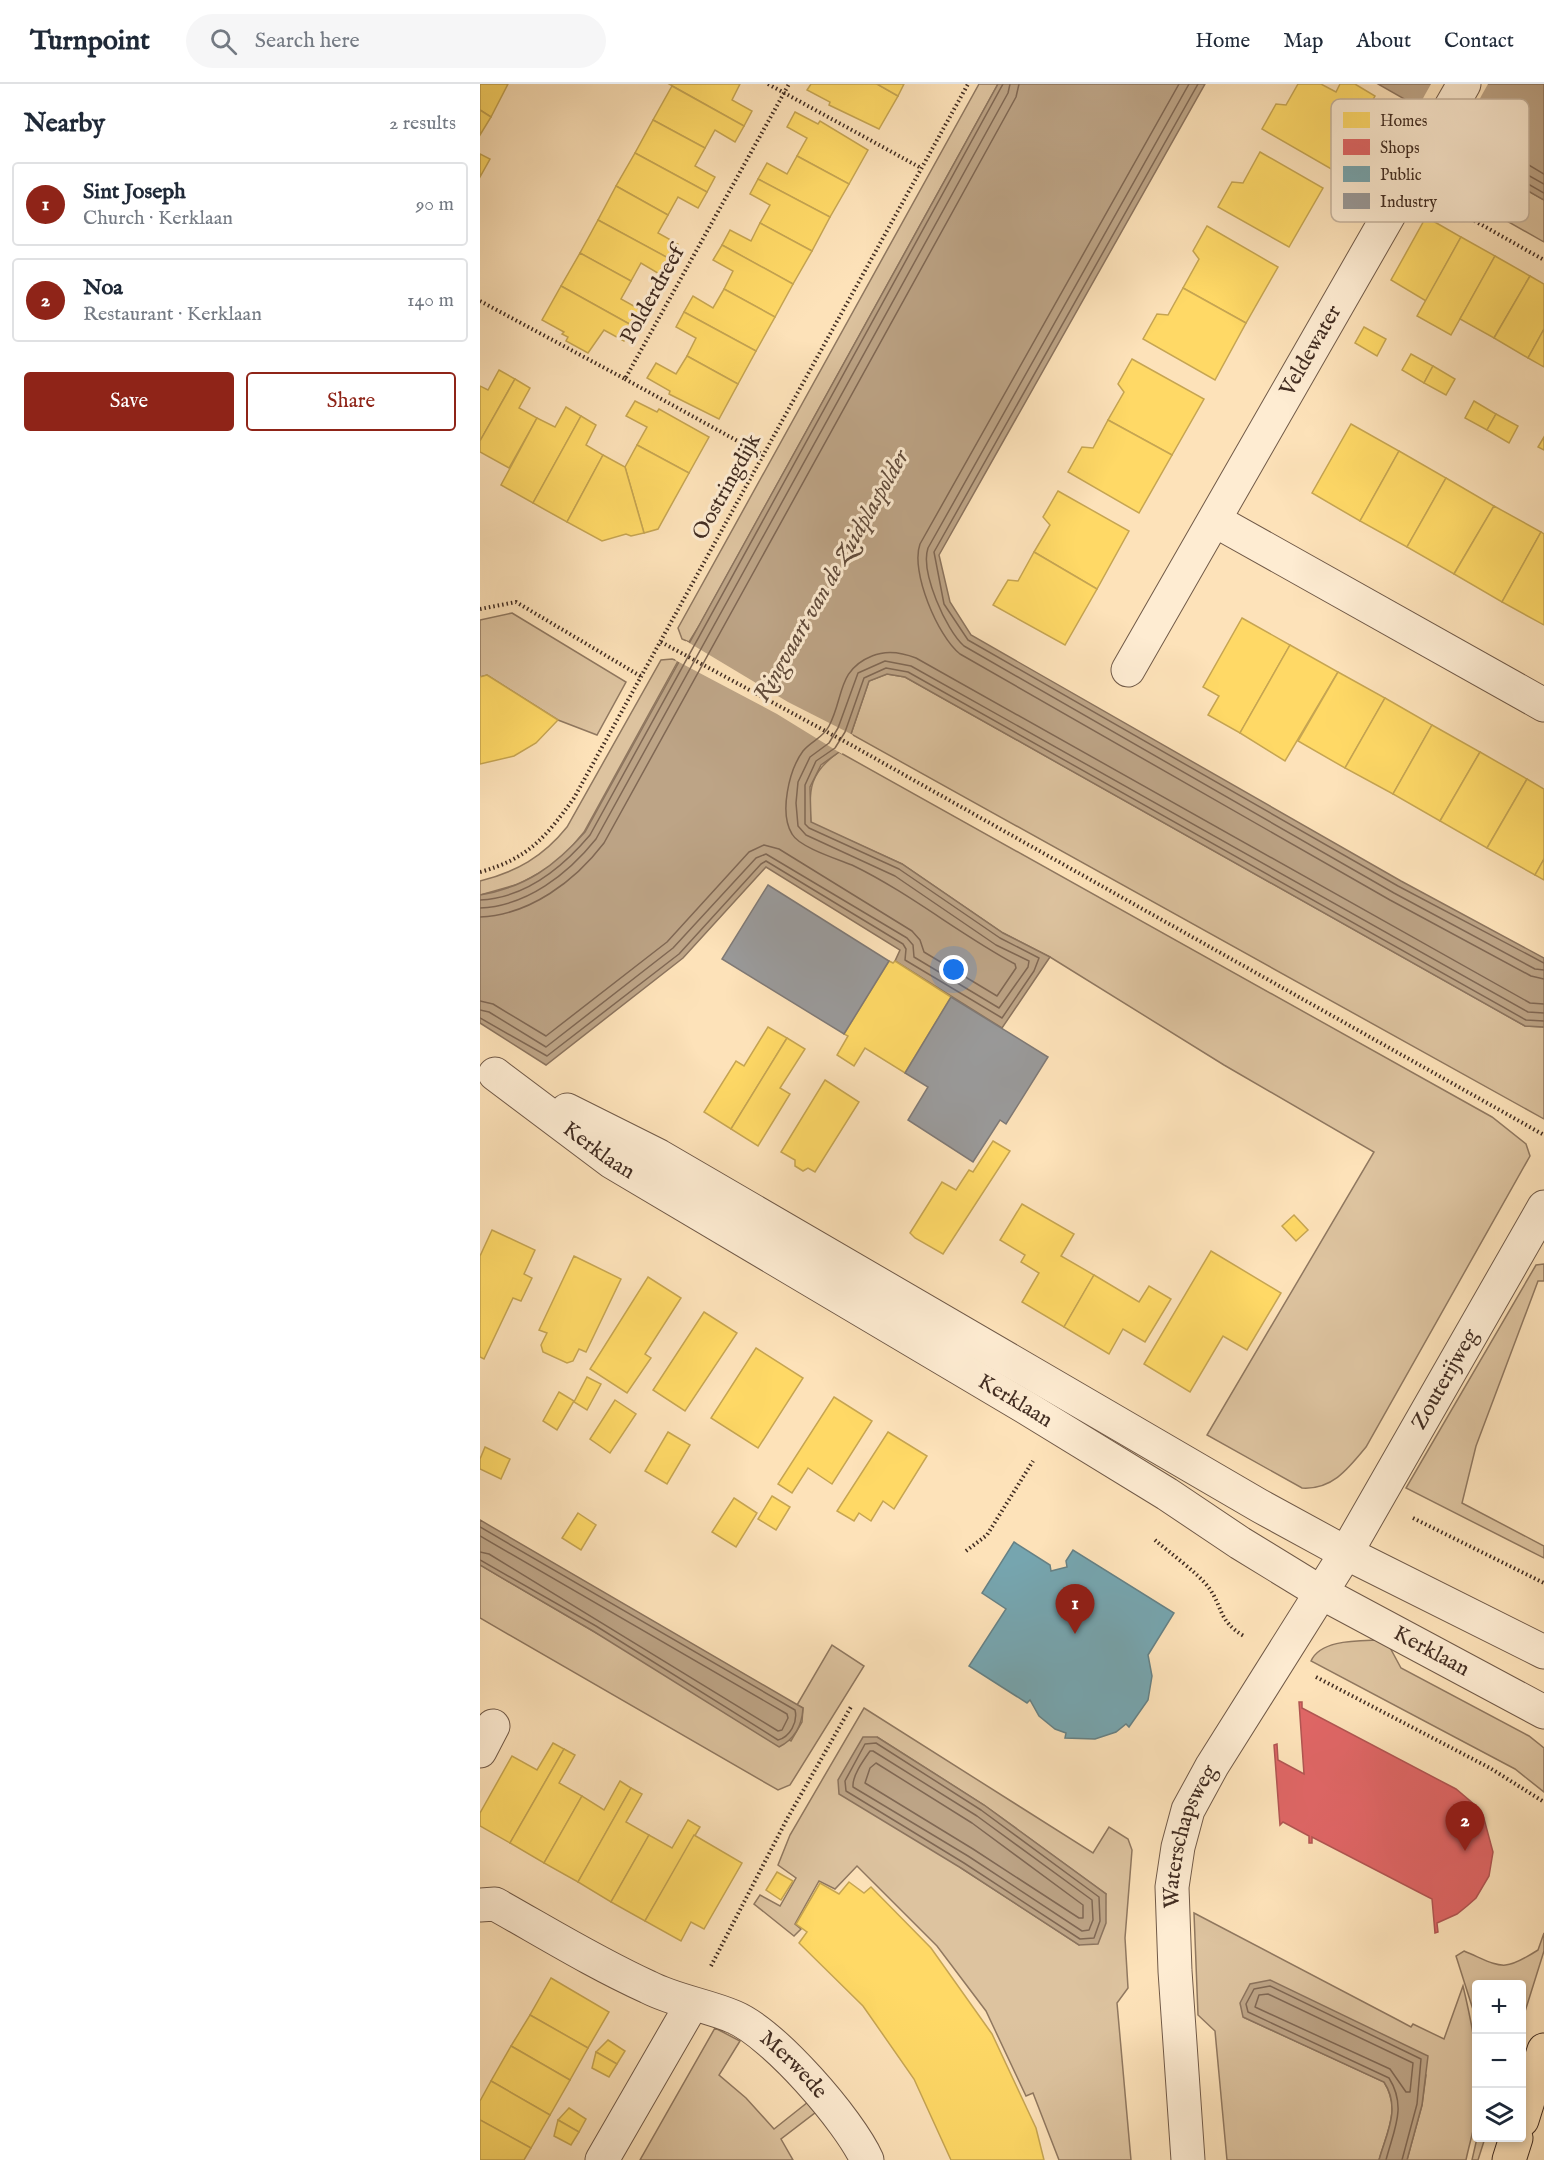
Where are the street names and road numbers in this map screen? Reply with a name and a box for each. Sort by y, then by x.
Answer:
street label: Polderdreef [615,238,693,349]
street label: Veldewater [1273,300,1348,402]
street label: Oostringdijk [686,429,768,545]
street label: Kerklaan [557,1116,640,1186]
street label: Zouterijweg [1405,1323,1486,1435]
street label: Kerklaan [972,1368,1058,1435]
street label: Kerklaan [1388,1620,1474,1684]
street label: Waterschapsweg [1158,1759,1224,1909]
street label: Merwede [754,2025,833,2105]

